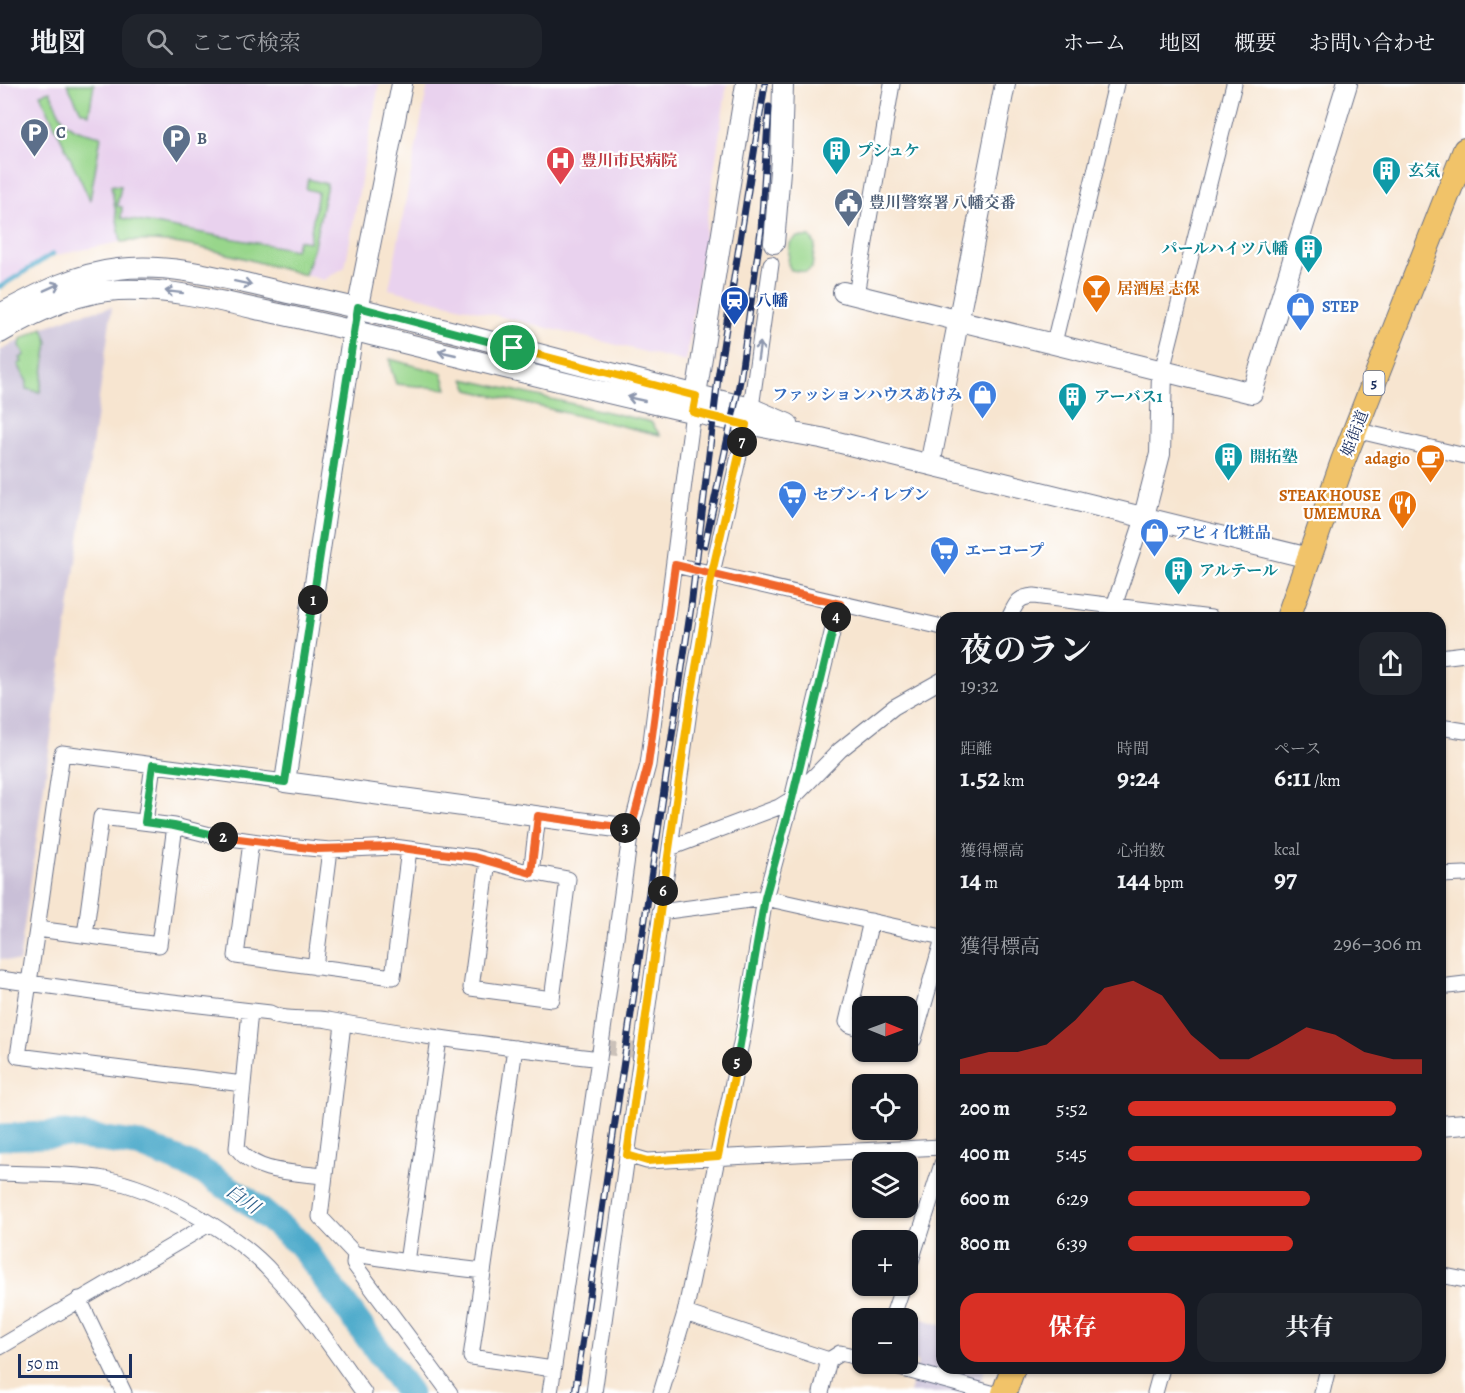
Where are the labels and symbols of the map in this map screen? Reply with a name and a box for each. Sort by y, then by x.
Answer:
parking icon: C [19,116,51,158]
place label: C [56,122,66,144]
parking icon: B [160,122,192,164]
place label: B [197,128,207,150]
building icon: プシュケ [820,134,852,176]
place label: プシュケ [857,140,920,162]
hospital icon: 豊川市民病院 [544,144,576,186]
place label: 豊川市民病院 [581,150,677,172]
building icon: 玄気 [1371,154,1403,196]
place label: 玄気 [1408,160,1440,182]
public building icon: 豊川警察署 八幡交番 [832,186,864,228]
place label: 豊川警察署 八幡交番 [869,192,1016,214]
building icon: パールハイツ八幡 [1293,232,1325,274]
place label: パールハイツ八幡 [1161,238,1288,260]
bar icon: 居酒屋 志保 [1080,272,1112,314]
one-way arrow [232,278,252,289]
place label: 居酒屋 志保 [1117,278,1200,300]
one-way arrow [42,281,61,292]
station icon: 八幡 [719,284,751,326]
one-way arrow [165,287,185,298]
place label: 八幡 [756,290,788,312]
shop icon: STEP [1285,290,1317,332]
place label: STEP [1322,296,1359,318]
pin [487,322,538,373]
one-way arrow [753,341,764,361]
one-way arrow [437,347,456,359]
road number: 5 [1364,371,1384,395]
shop icon: ファッションハウスあけみ [967,378,999,420]
building icon: アーバス1 [1057,380,1089,422]
place label: ファッションハウスあけみ [772,384,962,406]
place label: アーバス1 [1094,386,1163,408]
one-way arrow [627,392,646,404]
street label: 姫街道 [1336,407,1374,460]
pin: 7 [727,427,757,457]
building icon: 開拓塾 [1213,440,1245,482]
cafe icon: adagio [1415,442,1447,484]
place label: 開拓塾 [1250,446,1298,468]
place label: adagio [1365,448,1410,470]
supermarket icon: セブン-イレブン [776,478,808,520]
place label: セブン-イレブン [813,484,929,506]
place label: STEAK HOUSE UMEMURA [1279,485,1382,525]
restaurant icon: STEAK HOUSE UMEMURA [1386,488,1418,530]
shop icon: アピィ化粧品 [1138,516,1170,558]
place label: アピィ化粧品 [1175,522,1271,544]
supermarket icon: エーコープ [928,534,960,576]
place label: エーコープ [965,540,1044,562]
building icon: アルテール [1162,554,1194,596]
place label: アルテール [1199,560,1278,582]
pin: 1 [298,585,328,615]
pin: 4 [821,602,851,632]
pin: 3 [610,813,640,843]
pin: 2 [208,822,238,852]
pin: 6 [648,876,678,906]
north arrow [852,996,918,1062]
pin: 5 [722,1047,752,1077]
water label: 白川 [221,1179,266,1220]
scale bar [18,1351,132,1378]

